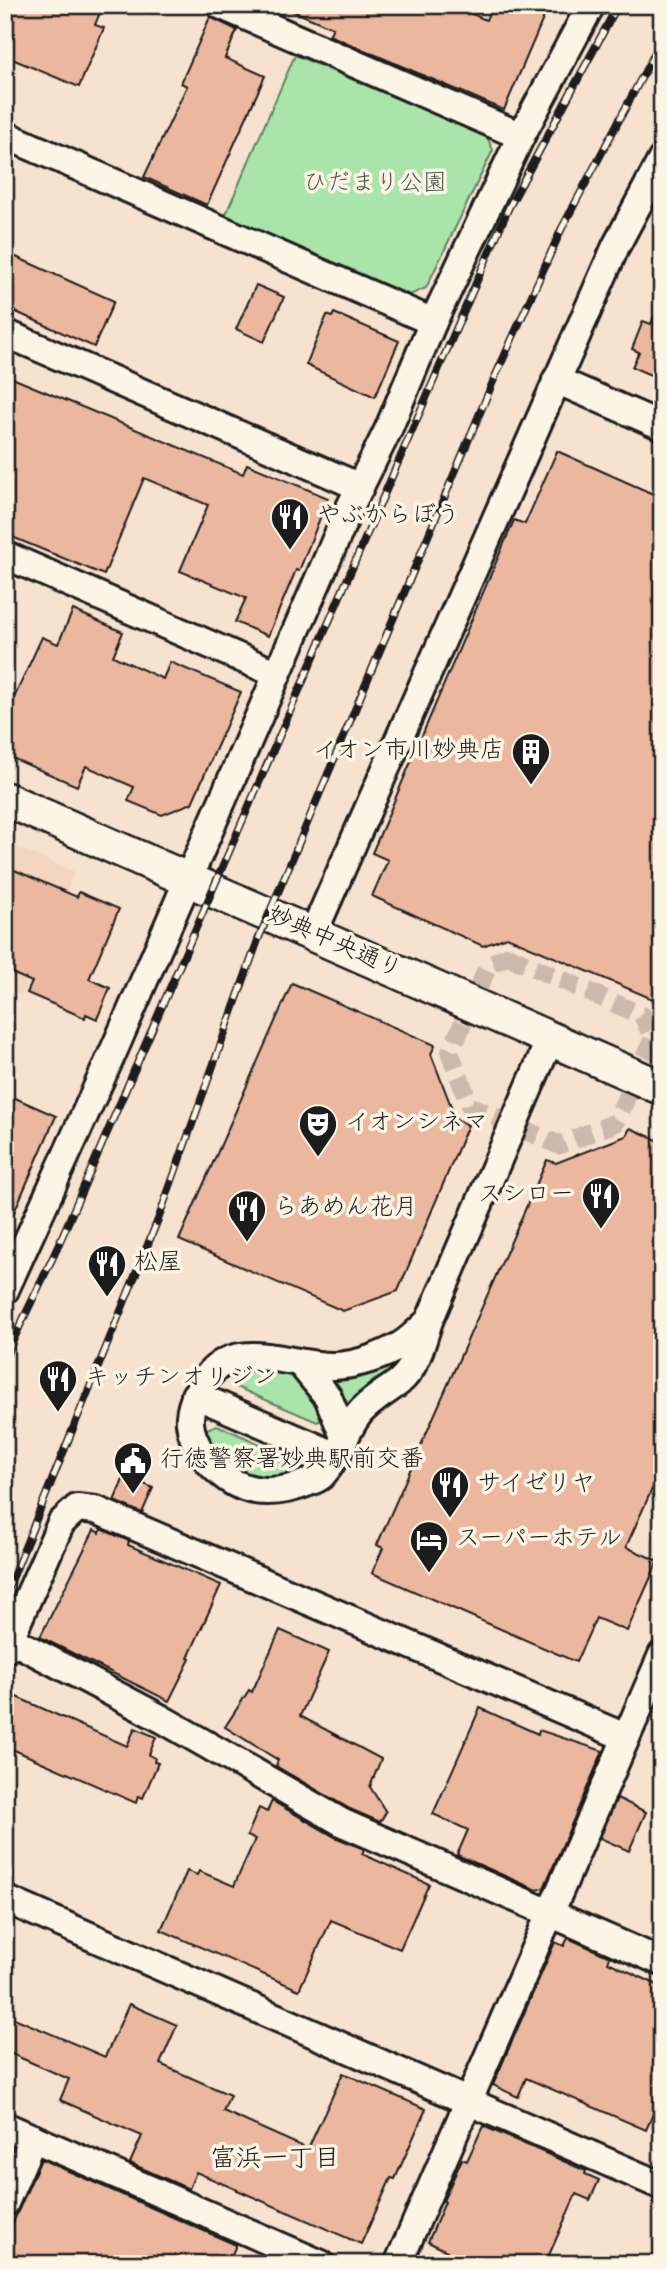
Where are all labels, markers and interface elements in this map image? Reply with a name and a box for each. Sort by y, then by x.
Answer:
park label: ひだまり公園 [303,168,447,202]
restaurant icon: やぶからぼう [269,496,311,551]
place label: やぶからぼう [317,500,460,534]
building icon: イオン市川妙典店 [510,731,552,786]
place label: イオン市川妙典店 [313,735,504,769]
street label: 妙典中央通り [261,899,407,989]
theatre icon: イオンシネマ [297,1103,339,1158]
place label: イオンシネマ [345,1107,488,1141]
restaurant icon: スシロー [580,1175,622,1230]
place label: スシロー [478,1179,574,1213]
restaurant icon: らあめん花月 [226,1188,268,1243]
place label: らあめん花月 [274,1192,418,1226]
restaurant icon: 松屋 [86,1243,128,1298]
place label: 松屋 [134,1247,182,1281]
restaurant icon: キッチンオリジン [37,1358,79,1413]
place label: キッチンオリジン [85,1362,277,1396]
public building icon: 行徳警察署妙典駅前交番 [112,1440,154,1495]
place label: 行徳警察署妙典駅前交番 [160,1444,424,1478]
restaurant icon: サイゼリヤ [429,1464,471,1519]
place label: サイゼリヤ [477,1468,596,1502]
hotel icon: スーパーホテル [408,1519,450,1574]
place label: スーパーホテル [456,1523,622,1557]
district label: 富浜一丁目 [210,2142,340,2179]

